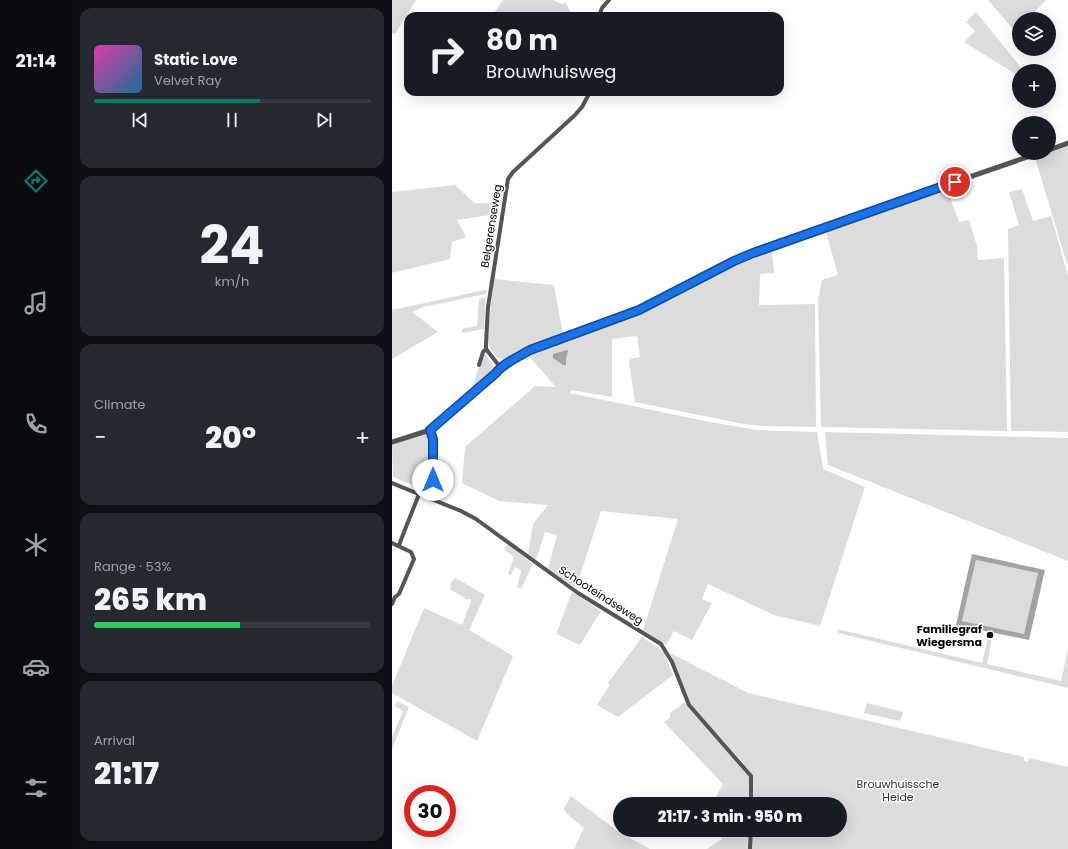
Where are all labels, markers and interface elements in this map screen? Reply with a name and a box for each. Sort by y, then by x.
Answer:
map controls [1012,12,1056,160]
button: layers [1012,12,1056,56]
text: 80 m [486,21,558,60]
icon: right [420,28,472,80]
text: 21:14 [15,48,57,73]
text: Static Love [154,49,238,70]
text: Brouwhuisweg [486,59,617,84]
button: + [1012,64,1056,108]
text: Velvet Ray [154,71,222,90]
icon: previous [129,109,151,131]
icon: pause [221,109,243,131]
icon: next [313,109,335,131]
button: − [1012,116,1056,160]
pin [938,165,972,199]
icon: directions [22,167,50,195]
icon: arrive [944,171,966,193]
street label: Belgerenseweg [477,183,505,269]
text: 24 [200,209,264,282]
text: km/h [215,272,249,291]
icon: music [22,289,50,317]
text: Climate [94,395,145,414]
icon: phone [22,410,50,438]
text: 20° [205,416,256,459]
text: − [94,422,106,453]
text: + [355,422,370,453]
position arrow [412,459,454,501]
icon: climate [22,531,50,559]
text: Range · 53% [94,557,171,576]
street label: Schooteindseweg [556,562,646,628]
text: 265 km [94,578,207,621]
place label: Familiegraf Wiegersma [916,621,982,650]
marker: Familiegraf Wiegersma [985,630,995,640]
icon: car [22,653,50,681]
text: Arrival [94,731,135,750]
text: 21:17 [94,752,159,795]
icon: filters [22,774,50,802]
park label: Brouwhuissche Heide [857,776,940,805]
speed limit sign: 30 [404,785,456,837]
text: 21:17 · 3 min · 950 m [658,806,802,827]

